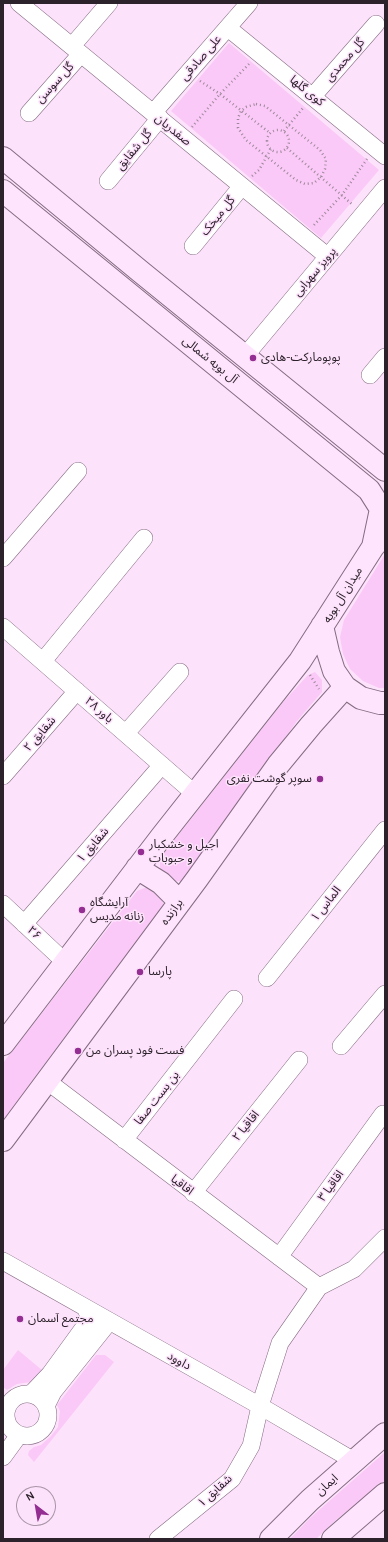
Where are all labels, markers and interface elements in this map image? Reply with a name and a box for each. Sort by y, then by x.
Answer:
street label: علی صادقی [177,32,225,84]
street label: گل محمدی [322,35,368,85]
street label: گل سوسن [33,60,77,106]
street label: کوی گلها [287,73,327,109]
street label: صفدریان [152,111,194,149]
street label: گل شقایق [113,127,155,173]
street label: گل میخک [198,193,238,239]
street label: پرویز سهرابی [290,244,340,300]
street label: آل بویه شمالی [179,333,241,387]
place label: پوپومارکت-هادی [261,351,341,365]
marker: پوپومارکت-هادی [248,353,258,363]
street label: میدان آل بویه [320,564,366,626]
street label: باور ۲۸ [82,694,116,726]
street label: شقایق ۲ [21,713,59,755]
place label: سوپر گوشت نفری [227,772,312,786]
marker: سوپر گوشت نفری [315,774,325,784]
street label: شقایق ۱ [74,824,112,866]
place label: اجیل و خشکبار و حبوبات [149,838,219,866]
marker: اجیل و خشکبار و حبوبات [136,847,146,857]
street label: الماس ۱ [308,884,344,924]
place label: آرایشگاه زنانه مدیس [90,896,144,924]
street label: برازنده [158,896,186,928]
marker: آرایشگاه زنانه مدیس [77,905,87,915]
street label: ۲۶ [24,923,44,943]
place label: پارسا [148,965,172,979]
marker: پارسا [135,967,145,977]
place label: فست فود پسران من [86,1044,184,1058]
marker: فست فود پسران من [73,1046,83,1056]
street label: بن بست صفا [131,1068,183,1128]
street label: اقاقیا ۲ [229,1108,263,1144]
street label: اقاقیا ۳ [315,1168,347,1204]
street label: اقاقیا [168,1172,196,1198]
place label: مجتمع آسمان [28,1312,93,1326]
marker: مجتمع آسمان [15,1314,25,1324]
street label: داوود [165,1349,193,1373]
street label: ایمان [313,1471,341,1499]
street label: شقایق ۱ [195,1472,235,1510]
north arrow [16,1486,56,1526]
text: N [23,1489,37,1504]

